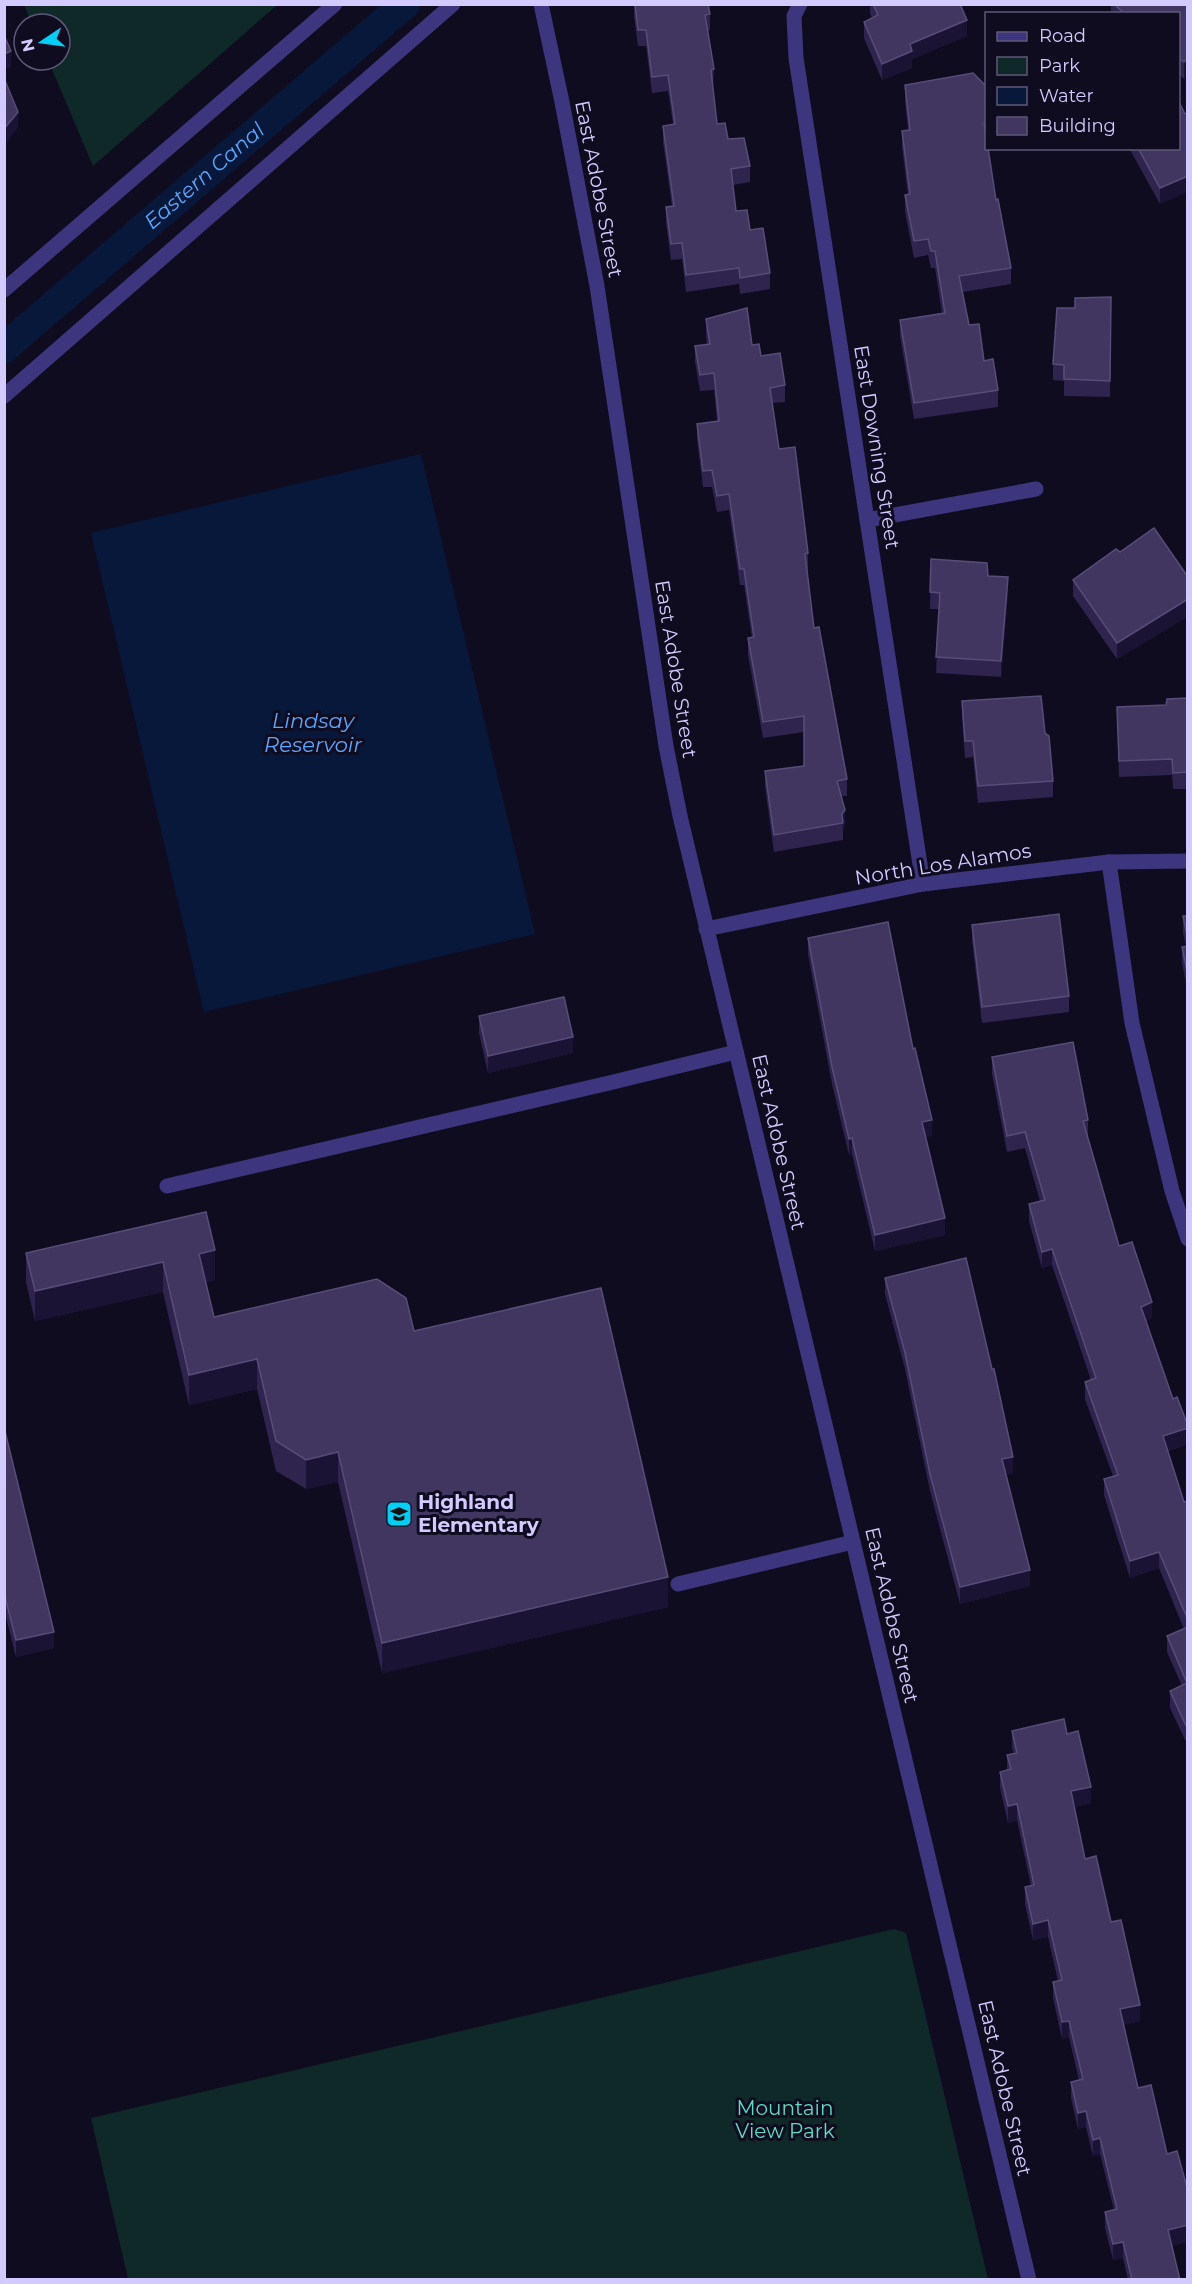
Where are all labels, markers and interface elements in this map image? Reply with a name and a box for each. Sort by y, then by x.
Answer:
north arrow [12,12,72,72]
legend [985,12,1180,150]
text: Road [1039,25,1086,47]
text: N [17,37,39,54]
text: Park [1039,55,1080,77]
text: Water [1039,85,1094,107]
street label: East Adobe Street [570,98,628,280]
text: Building [1039,115,1116,137]
water label: Eastern Canal [139,117,269,234]
street label: East Downing Street [849,343,905,551]
street label: East Adobe Street [650,578,702,760]
water label: Lindsay Reservoir [264,708,362,757]
street label: North Los Alamos [853,838,1033,890]
street label: East Adobe Street [747,1052,811,1232]
place label: Highland Elementary [418,1490,540,1537]
school or university icon: Highland Elementary [384,1499,414,1529]
street label: East Adobe Street [860,1525,924,1705]
street label: East Adobe Street [973,1998,1037,2178]
park label: Mountain View Park [735,2096,835,2143]

